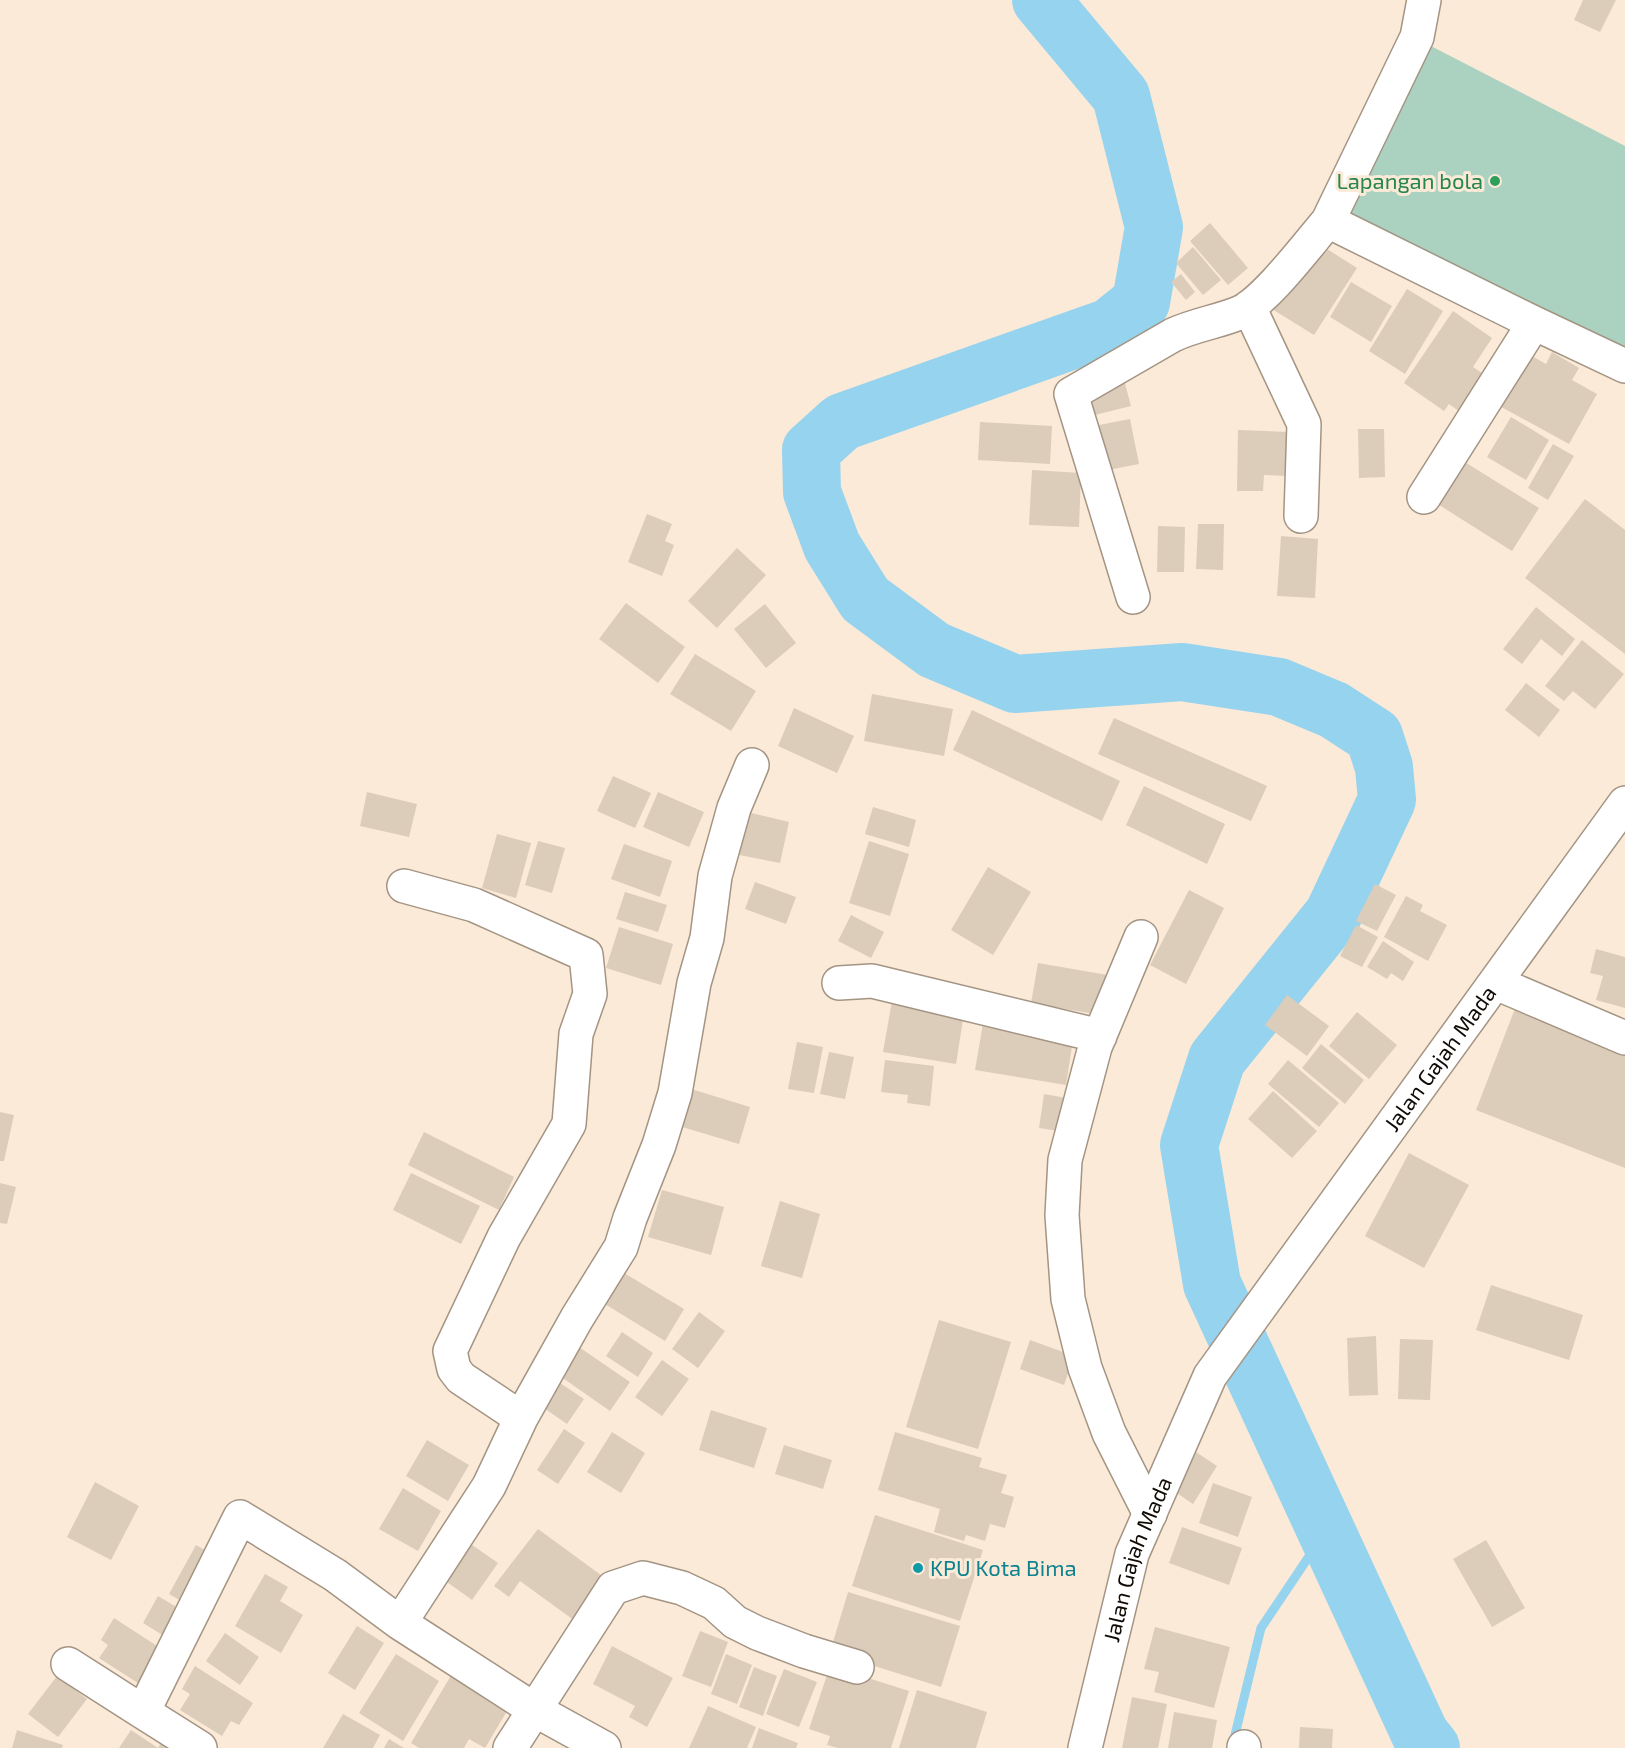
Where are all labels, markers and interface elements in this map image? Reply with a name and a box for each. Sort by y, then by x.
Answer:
place label: Lapangan bola [1336,167,1483,193]
marker: Lapangan bola [1488,174,1502,188]
street label: Jalan Gajah Mada [1378,980,1500,1136]
street label: Jalan Gajah Mada [1097,1472,1176,1644]
place label: KPU Kota Bima [930,1554,1077,1580]
marker: KPU Kota Bima [911,1561,925,1575]

